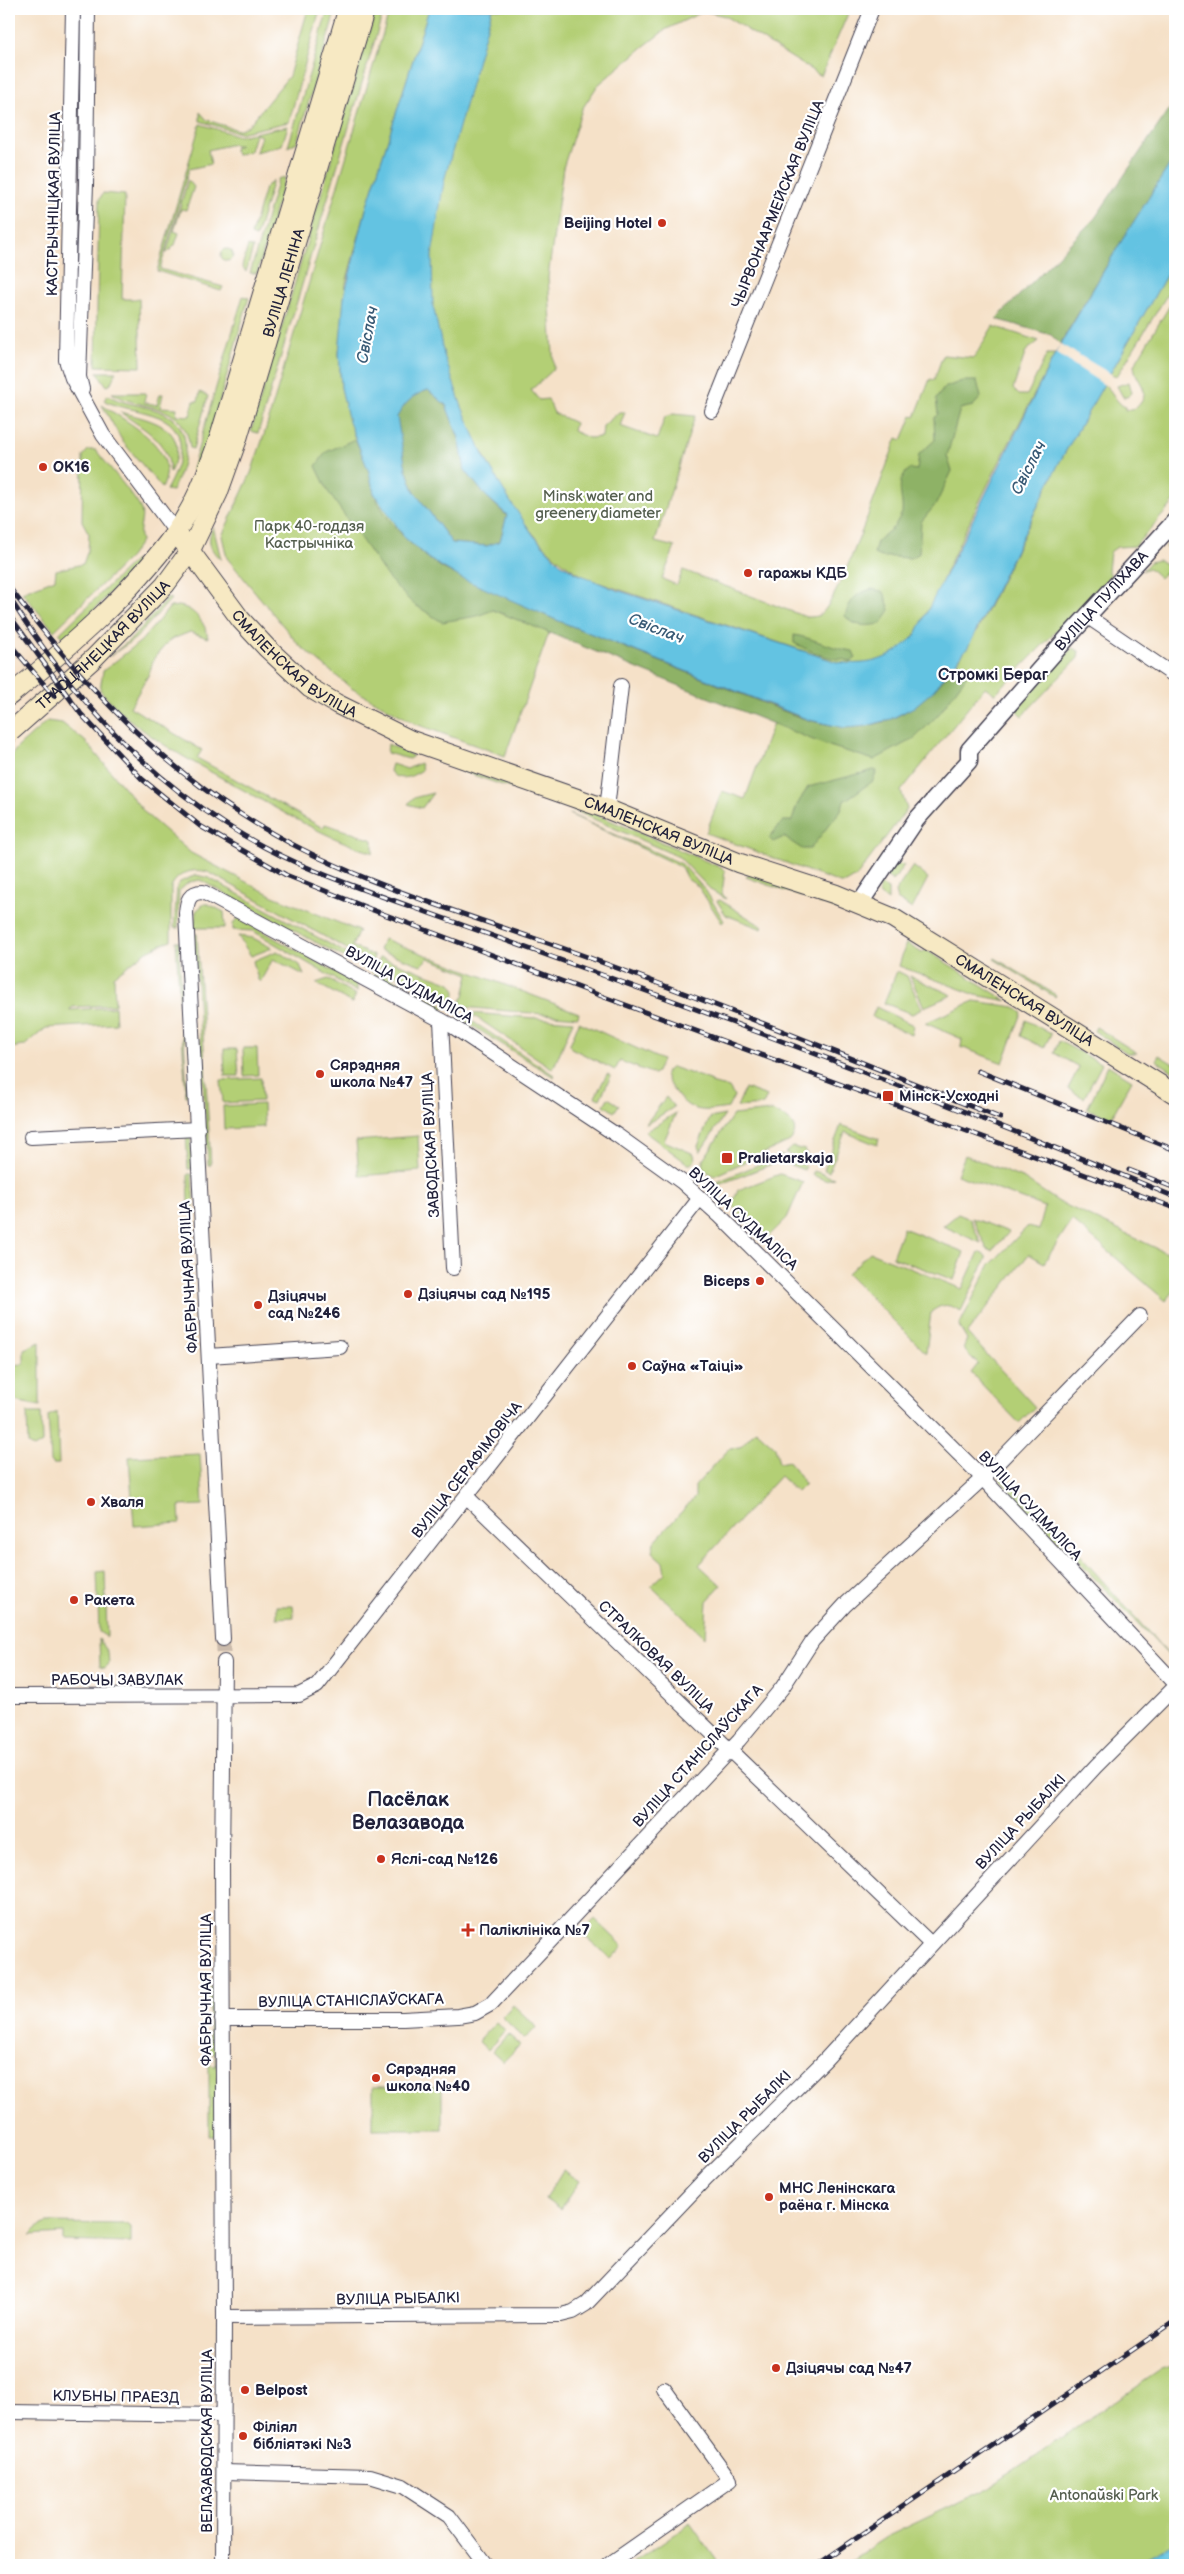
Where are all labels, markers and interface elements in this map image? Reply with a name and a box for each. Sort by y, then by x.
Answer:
street label: ЧЫРВОНААРМЕЙСКАЯ ВУЛІЦА [727,96,829,311]
street label: КАСТРЫЧНІЦКАЯ ВУЛІЦА [43,111,65,296]
place label: Beijing Hotel [564,214,652,233]
marker: Beijing Hotel [656,217,668,229]
street label: ВУЛІЦА ЛЕНІНА [259,225,309,340]
water label: Свіслач [353,305,383,365]
water label: Свіслач [1007,438,1051,498]
place label: OK16 [53,458,90,477]
marker: OK16 [37,461,49,473]
park label: Minsk water and greenery diameter [535,487,661,523]
park label: Парк 40-годдзя Кастрычніка [254,517,364,553]
street label: ВУЛІЦА ПУЛІХАВА [1051,546,1153,655]
place label: гаражы КДБ [758,564,847,583]
marker: гаражы КДБ [742,567,754,579]
street label: ТРАСЦЯНЕЦКАЯ ВУЛІЦА [32,575,175,714]
street label: СМАЛЕНСКАЯ ВУЛІЦА [227,606,361,722]
water label: Свіслач [626,610,686,648]
district label: Стромкі Бераг [938,666,1049,685]
street label: СМАЛЕНСКАЯ ВУЛІЦА [582,792,737,870]
street label: ВУЛІЦА СУДМАЛІСА [342,942,477,1028]
street label: СМАЛЕНСКАЯ ВУЛІЦА [952,950,1098,1051]
place label: Сярэдняя школа №47 [330,1056,413,1092]
marker: Сярэдняя школа №47 [314,1068,326,1080]
street label: ЗАВОДСКАЯ ВУЛІЦА [418,1071,444,1218]
place label: Мінск-Усходні [899,1087,999,1106]
marker: Мінск-Усходні [881,1089,895,1103]
place label: Pralietarskaja [738,1149,833,1168]
marker: Pralietarskaja [720,1151,734,1165]
street label: ВУЛІЦА СУДМАЛІСА [684,1163,802,1275]
street label: ФАБРЫЧНАЯ ВУЛІЦА [175,1199,202,1354]
place label: Biceps [703,1272,750,1291]
marker: Biceps [754,1275,766,1287]
place label: Дзіцячы сад №195 [418,1285,551,1304]
place label: Дзіцячы сад №246 [268,1287,340,1323]
marker: Дзіцячы сад №195 [402,1288,414,1300]
marker: Дзіцячы сад №246 [252,1299,264,1311]
place label: Саўна «Таіці» [642,1357,744,1376]
marker: Саўна «Таіці» [626,1360,638,1372]
street label: ВУЛІЦА СЕРАФІМОВІЧА [408,1397,527,1542]
street label: ВУЛІЦА СУДМАЛІСА [974,1447,1086,1565]
place label: Хваля [100,1493,144,1512]
marker: Хваля [85,1496,97,1508]
place label: Ракета [84,1591,135,1610]
marker: Ракета [68,1594,80,1606]
street label: СТРАЛКОВАЯ ВУЛІЦА [594,1597,719,1718]
street label: РАБОЧЫ ЗАВУЛАК [51,1671,184,1690]
street label: ВУЛІЦА СТАНІСЛАЎСКАГА [629,1680,768,1831]
street label: ВУЛІЦА РЫБАЛКІ [972,1770,1070,1874]
district label: Пасёлак Велазавода [352,1788,465,1835]
place label: Яслі-сад №126 [391,1850,498,1869]
marker: Яслі-сад №126 [375,1853,387,1865]
street label: ФАБРЫЧНАЯ ВУЛІЦА [197,1913,216,2066]
place label: Паліклініка №7 [479,1921,590,1940]
marker: Паліклініка №7 [461,1923,475,1937]
street label: ВУЛІЦА СТАНІСЛАЎСКАГА [258,1990,445,2012]
place label: Сярэдняя школа №40 [386,2060,470,2096]
street label: ВУЛІЦА РЫБАЛКІ [695,2067,795,2167]
marker: Сярэдняя школа №40 [370,2072,382,2084]
place label: МНС Ленінскага раёна г. Мінска [779,2179,895,2215]
marker: МНС Ленінскага раёна г. Мінска [763,2191,775,2203]
street label: ВУЛІЦА РЫБАЛКІ [336,2288,460,2310]
street label: ВЕЛАЗАВОДСКАЯ ВУЛІЦА [198,2348,217,2533]
place label: Дзіцячы сад №47 [786,2359,912,2378]
marker: Дзіцячы сад №47 [770,2362,782,2374]
place label: Belpost [255,2381,308,2400]
marker: Belpost [239,2384,251,2396]
street label: КЛУБНЫ ПРАЕЗД [52,2386,180,2408]
place label: Філіял бібліятэкі №3 [253,2418,352,2454]
marker: Філіял бібліятэкі №3 [237,2430,249,2442]
park label: Antonaŭski Park [1050,2486,1159,2505]

